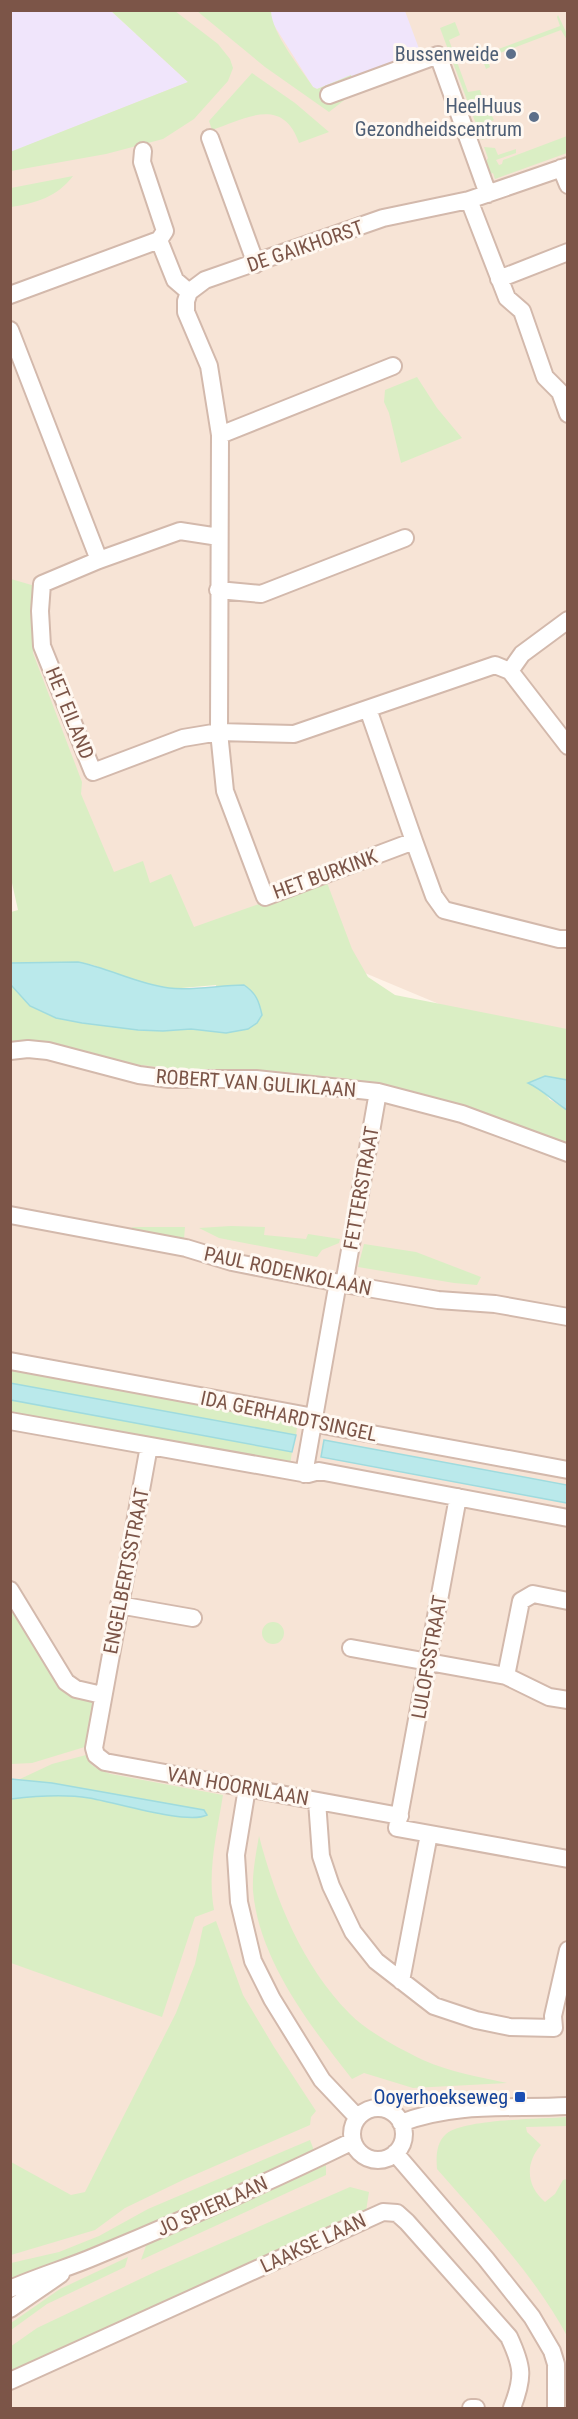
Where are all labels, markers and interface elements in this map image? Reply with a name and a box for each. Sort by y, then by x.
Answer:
place label: Bussenweide [395,42,499,66]
marker: Bussenweide [504,47,518,61]
place label: HeelHuus Gezondheidscentrum [355,94,522,141]
marker: HeelHuus Gezondheidscentrum [527,110,541,124]
street label: DE GAIKHORST [244,215,366,277]
street label: HET EILAND [41,663,99,763]
street label: HET BURKINK [270,844,380,904]
street label: ROBERT VAN GULIKLAAN [155,1064,357,1102]
street label: FETTERSTRAAT [338,1124,384,1252]
street label: PAUL RODENKOLAAN [202,1242,374,1300]
street label: IDA GERHARDTSINGEL [199,1386,379,1446]
street label: ENGELBERTSSTRAAT [98,1486,154,1656]
street label: LULOFSSTRAAT [406,1594,452,1720]
street label: VAN HOORNLAAN [165,1762,311,1810]
place label: Ooyerhoekseweg [374,2085,508,2109]
marker: Ooyerhoekseweg [513,2090,527,2104]
street label: JO SPIERLAAN [153,2171,271,2241]
street label: LAAKSE LAAN [256,2208,370,2278]

